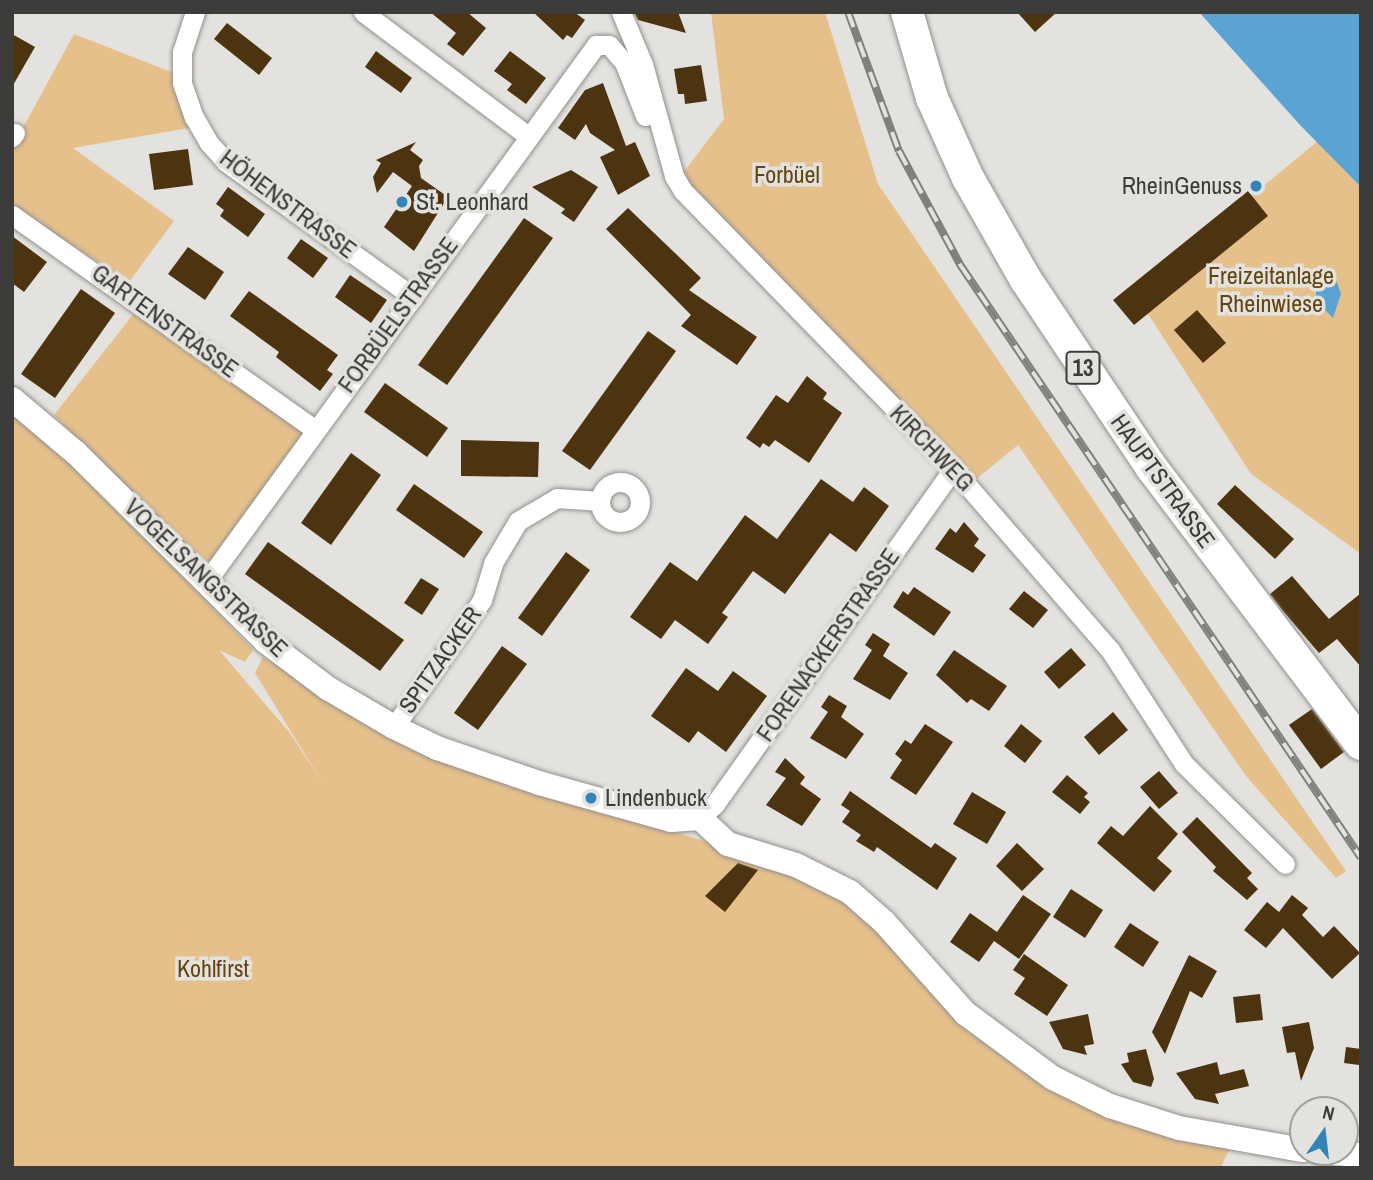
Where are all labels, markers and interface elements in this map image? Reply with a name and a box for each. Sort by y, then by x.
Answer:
street label: HÖHENSTRASSE [214,143,362,265]
park label: Forbüel [754,161,820,189]
place label: RheinGenuss [1122,172,1242,200]
marker: RheinGenuss [1248,178,1264,194]
place label: St. Leonhard [416,188,529,216]
marker: St. Leonhard [394,194,410,210]
street label: FORBÜELSTRASSE [332,232,464,398]
street label: GARTENSTRASSE [86,258,244,384]
park label: Freizeitanlage Rheinwiese [1208,262,1334,318]
road number: 13 [1066,348,1100,388]
street label: KIRCHWEG [884,399,980,497]
street label: HAUPTSTRASSE [1105,408,1221,554]
street label: VOGELSANGSTRASSE [118,493,294,663]
street label: FORENACKERSTRASSE [751,543,905,747]
street label: SPITZACKER [393,601,487,719]
place label: Lindenbuck [605,784,707,812]
marker: Lindenbuck [583,790,599,806]
park label: Kohlfirst [177,955,249,983]
north arrow [1289,1096,1359,1166]
text: N [1320,1099,1337,1127]

